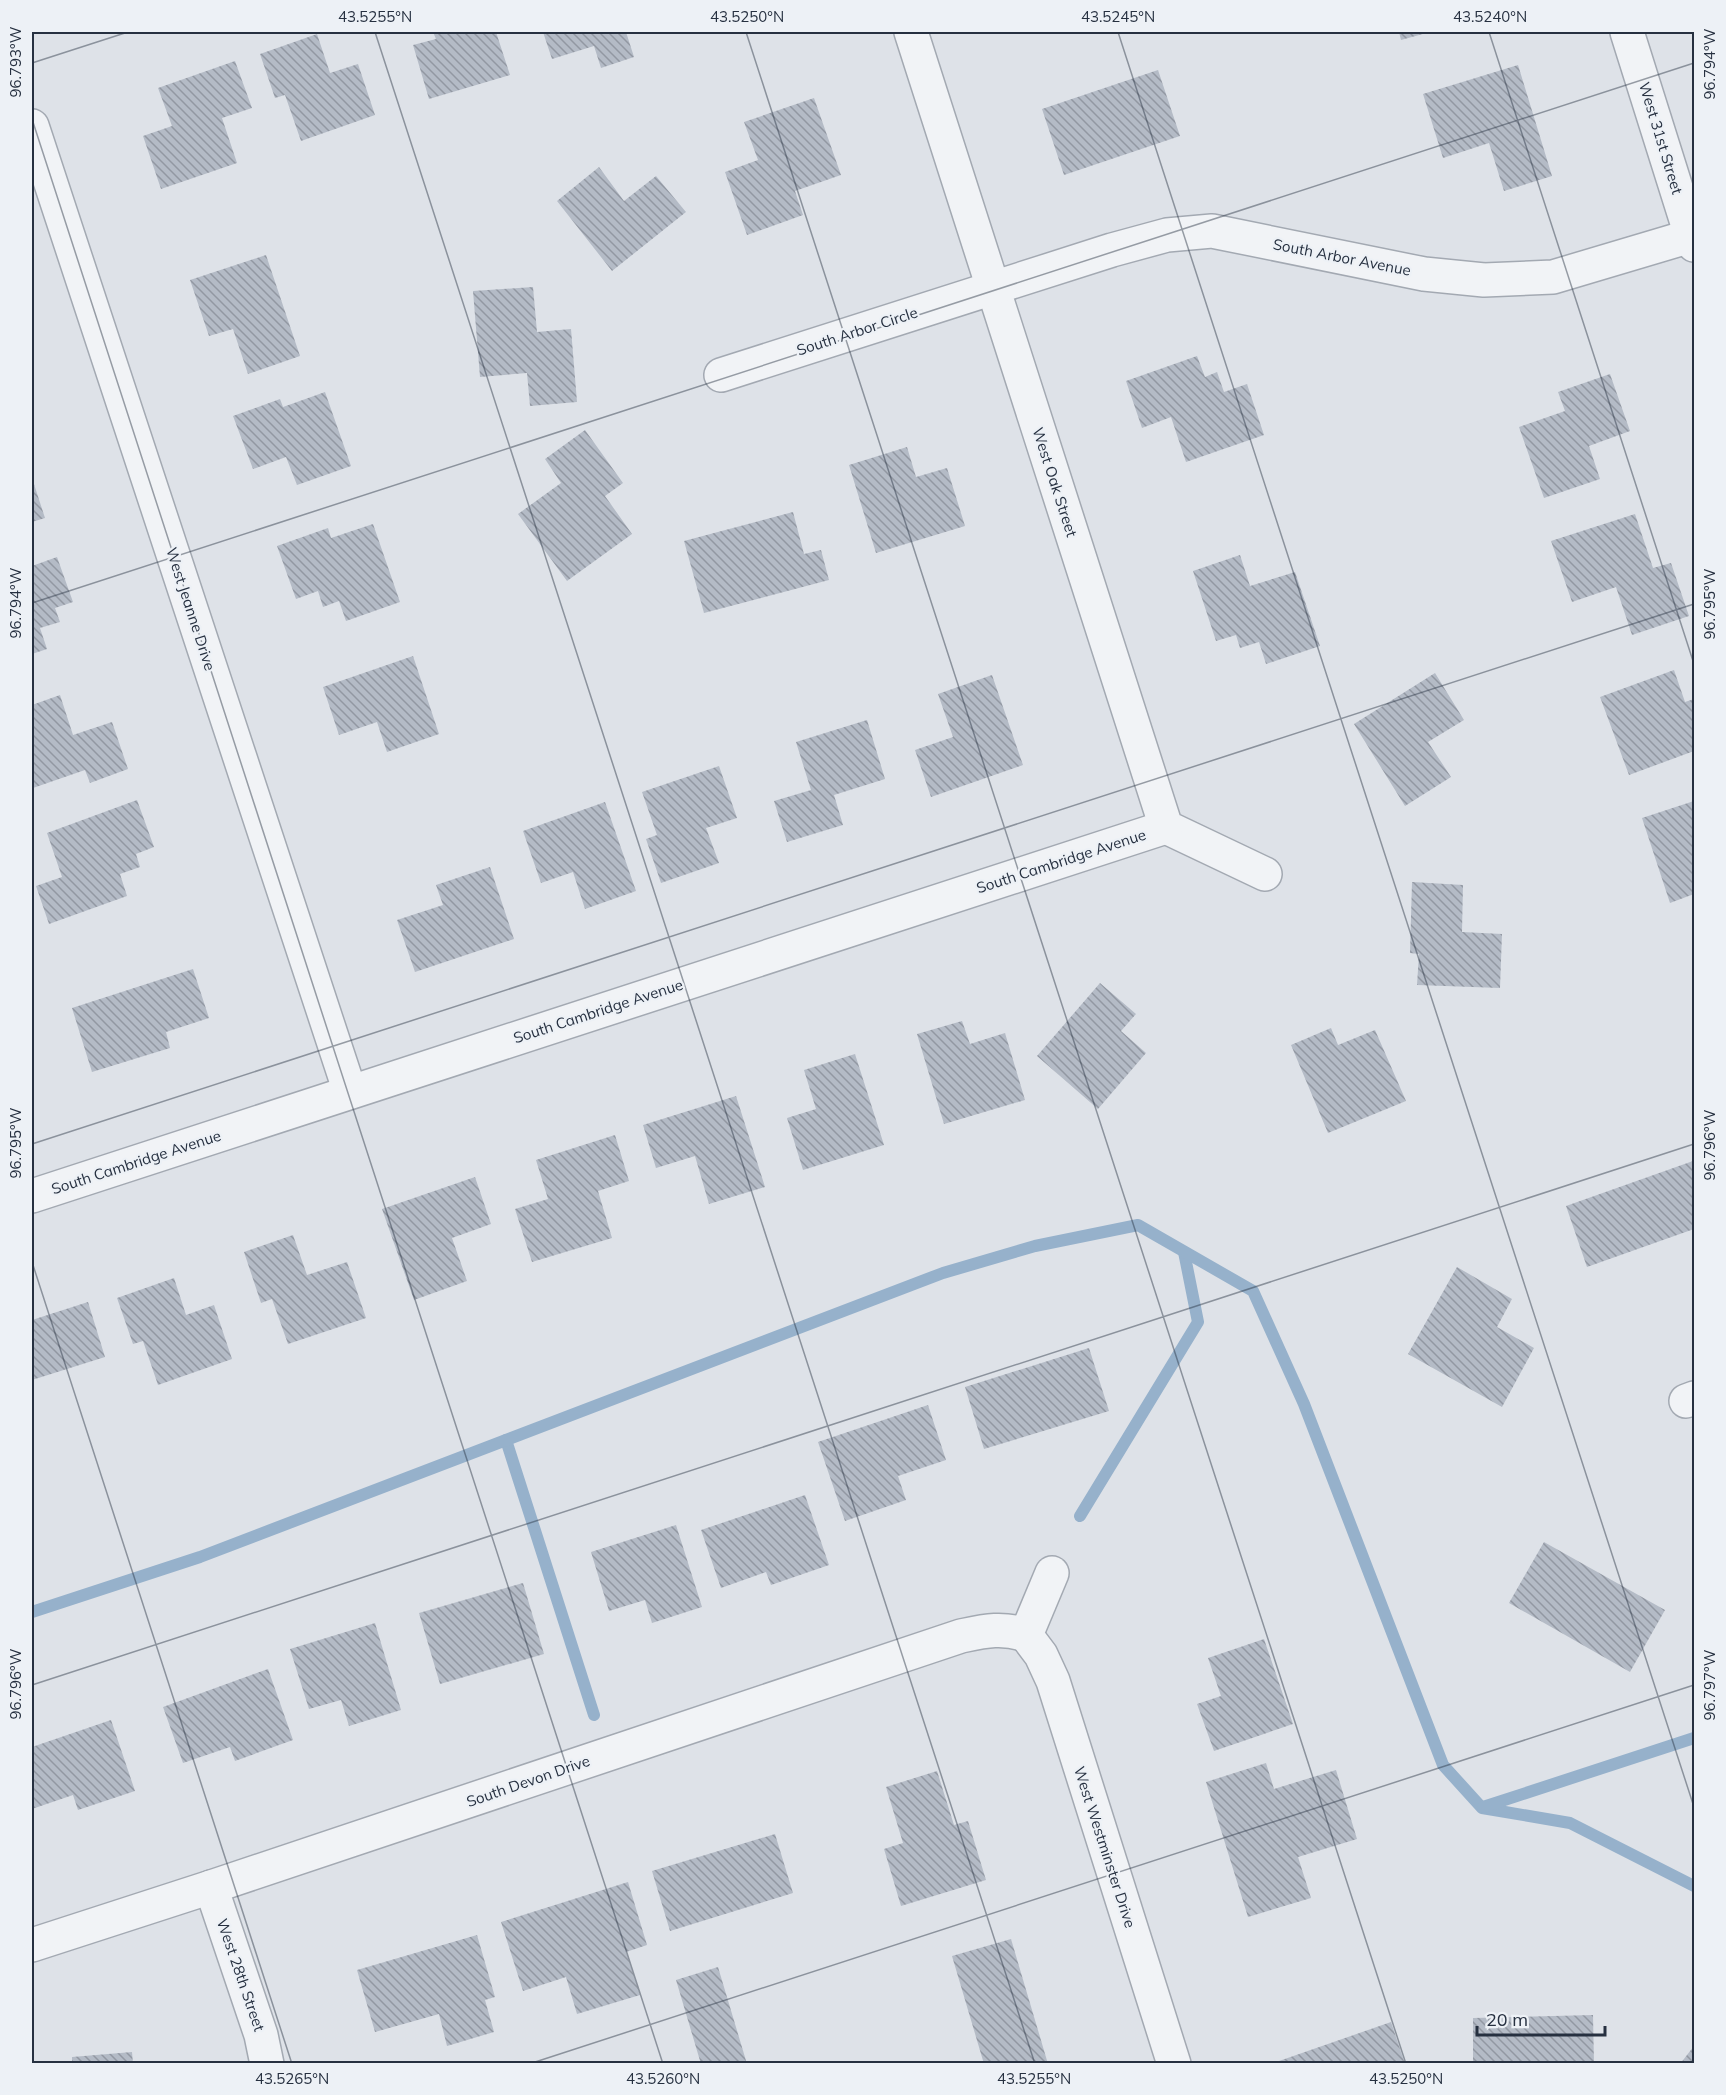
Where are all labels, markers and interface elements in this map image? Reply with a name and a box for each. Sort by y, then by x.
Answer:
text: 43.5255°N [338,7,412,26]
text: 43.5250°N [710,7,784,26]
text: 43.5245°N [1081,7,1155,26]
text: 43.5240°N [1453,7,1527,26]
text: 96.793°W [6,26,25,97]
text: 96.794°W [1700,28,1719,99]
street label: West 31st Street [1635,80,1687,196]
street label: South Arbor Avenue [1271,234,1413,280]
street label: South Arbor Circle [794,302,920,360]
street label: West Oak Street [1028,425,1082,539]
street label: West Jeanne Drive [162,545,220,673]
text: 96.794°W [6,567,25,638]
text: 96.795°W [1700,568,1719,639]
street label: South Cambridge Avenue [974,825,1148,897]
street label: South Cambridge Avenue [511,975,685,1047]
text: 96.795°W [6,1107,25,1178]
text: 96.796°W [1700,1109,1719,1180]
street label: South Cambridge Avenue [49,1126,223,1198]
text: 96.796°W [6,1648,25,1719]
text: 96.797°W [1700,1649,1719,1720]
street label: South Devon Drive [464,1751,592,1811]
street label: West Westminster Drive [1070,1764,1140,1930]
street label: West 28th Street [213,1916,269,2034]
scale bar [1477,1999,1604,2037]
text: 20 m [1486,2008,1528,2031]
text: 43.5265°N [255,2069,329,2088]
text: 43.5260°N [626,2069,700,2088]
text: 43.5255°N [997,2069,1071,2088]
text: 43.5250°N [1369,2069,1443,2088]

